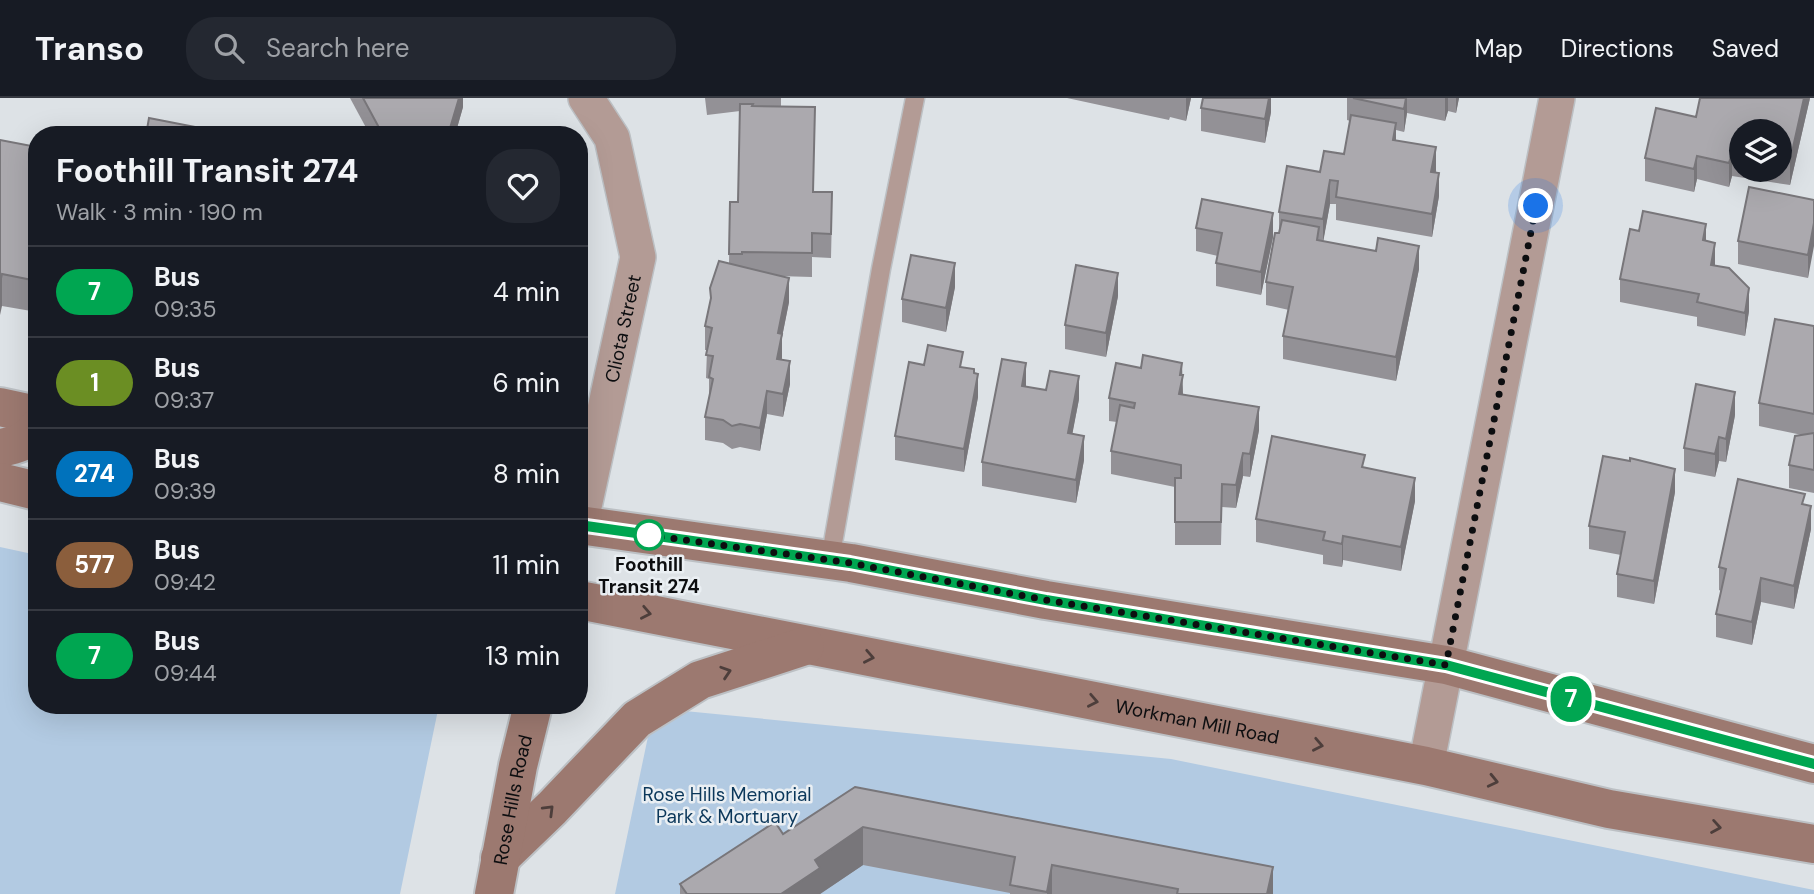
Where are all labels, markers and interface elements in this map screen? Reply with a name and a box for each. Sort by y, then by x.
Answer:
search box [186,17,676,80]
text: Transo [35,27,144,70]
icon: search [210,29,248,67]
text: Search here [266,31,410,65]
text: Map [1475,33,1523,64]
text: Directions [1561,33,1674,64]
text: Saved [1712,33,1779,64]
map controls [1729,119,1792,182]
button: layers [1729,119,1792,182]
text: Foothill Transit 274 [56,149,358,192]
button: heart [486,149,560,223]
your location [1518,188,1553,223]
text: Walk · 3 min · 190 m [56,197,263,227]
text: Bus [154,260,200,294]
street label: Cliota Street [599,272,647,385]
text: 4 min [493,275,560,309]
text: 7 [88,276,101,307]
text: 09:35 [154,294,216,324]
text: Bus [154,351,200,385]
text: 6 min [492,366,560,400]
text: 1 [90,367,99,398]
text: 09:37 [154,385,214,415]
text: Bus [154,442,200,476]
text: 8 min [493,457,560,491]
text: 274 [74,458,115,489]
text: 09:39 [154,476,216,506]
marker: Foothill Transit 274 [634,520,664,550]
text: Bus [154,533,200,567]
text: 11 min [493,548,560,582]
text: 577 [74,549,115,580]
place label: Foothill Transit 274 [598,552,700,599]
text: 09:42 [154,567,216,597]
one-way arrow [640,604,652,619]
text: Bus [154,624,200,658]
text: 13 min [485,639,560,673]
text: 7 [88,640,101,671]
one-way arrow [863,648,875,663]
text: 09:44 [154,658,217,688]
one-way arrow [719,666,731,680]
line badge: 7 [1548,676,1594,722]
text: 7 [1565,683,1577,714]
one-way arrow [1087,693,1099,708]
street label: Workman Mill Road [1113,693,1281,750]
street label: Rose Hills Road [488,732,538,867]
one-way arrow [1312,737,1324,752]
one-way arrow [1487,773,1499,787]
park label: Rose Hills Memorial Park & Mortuary [642,782,812,829]
one-way arrow [541,806,554,819]
one-way arrow [1710,819,1721,834]

